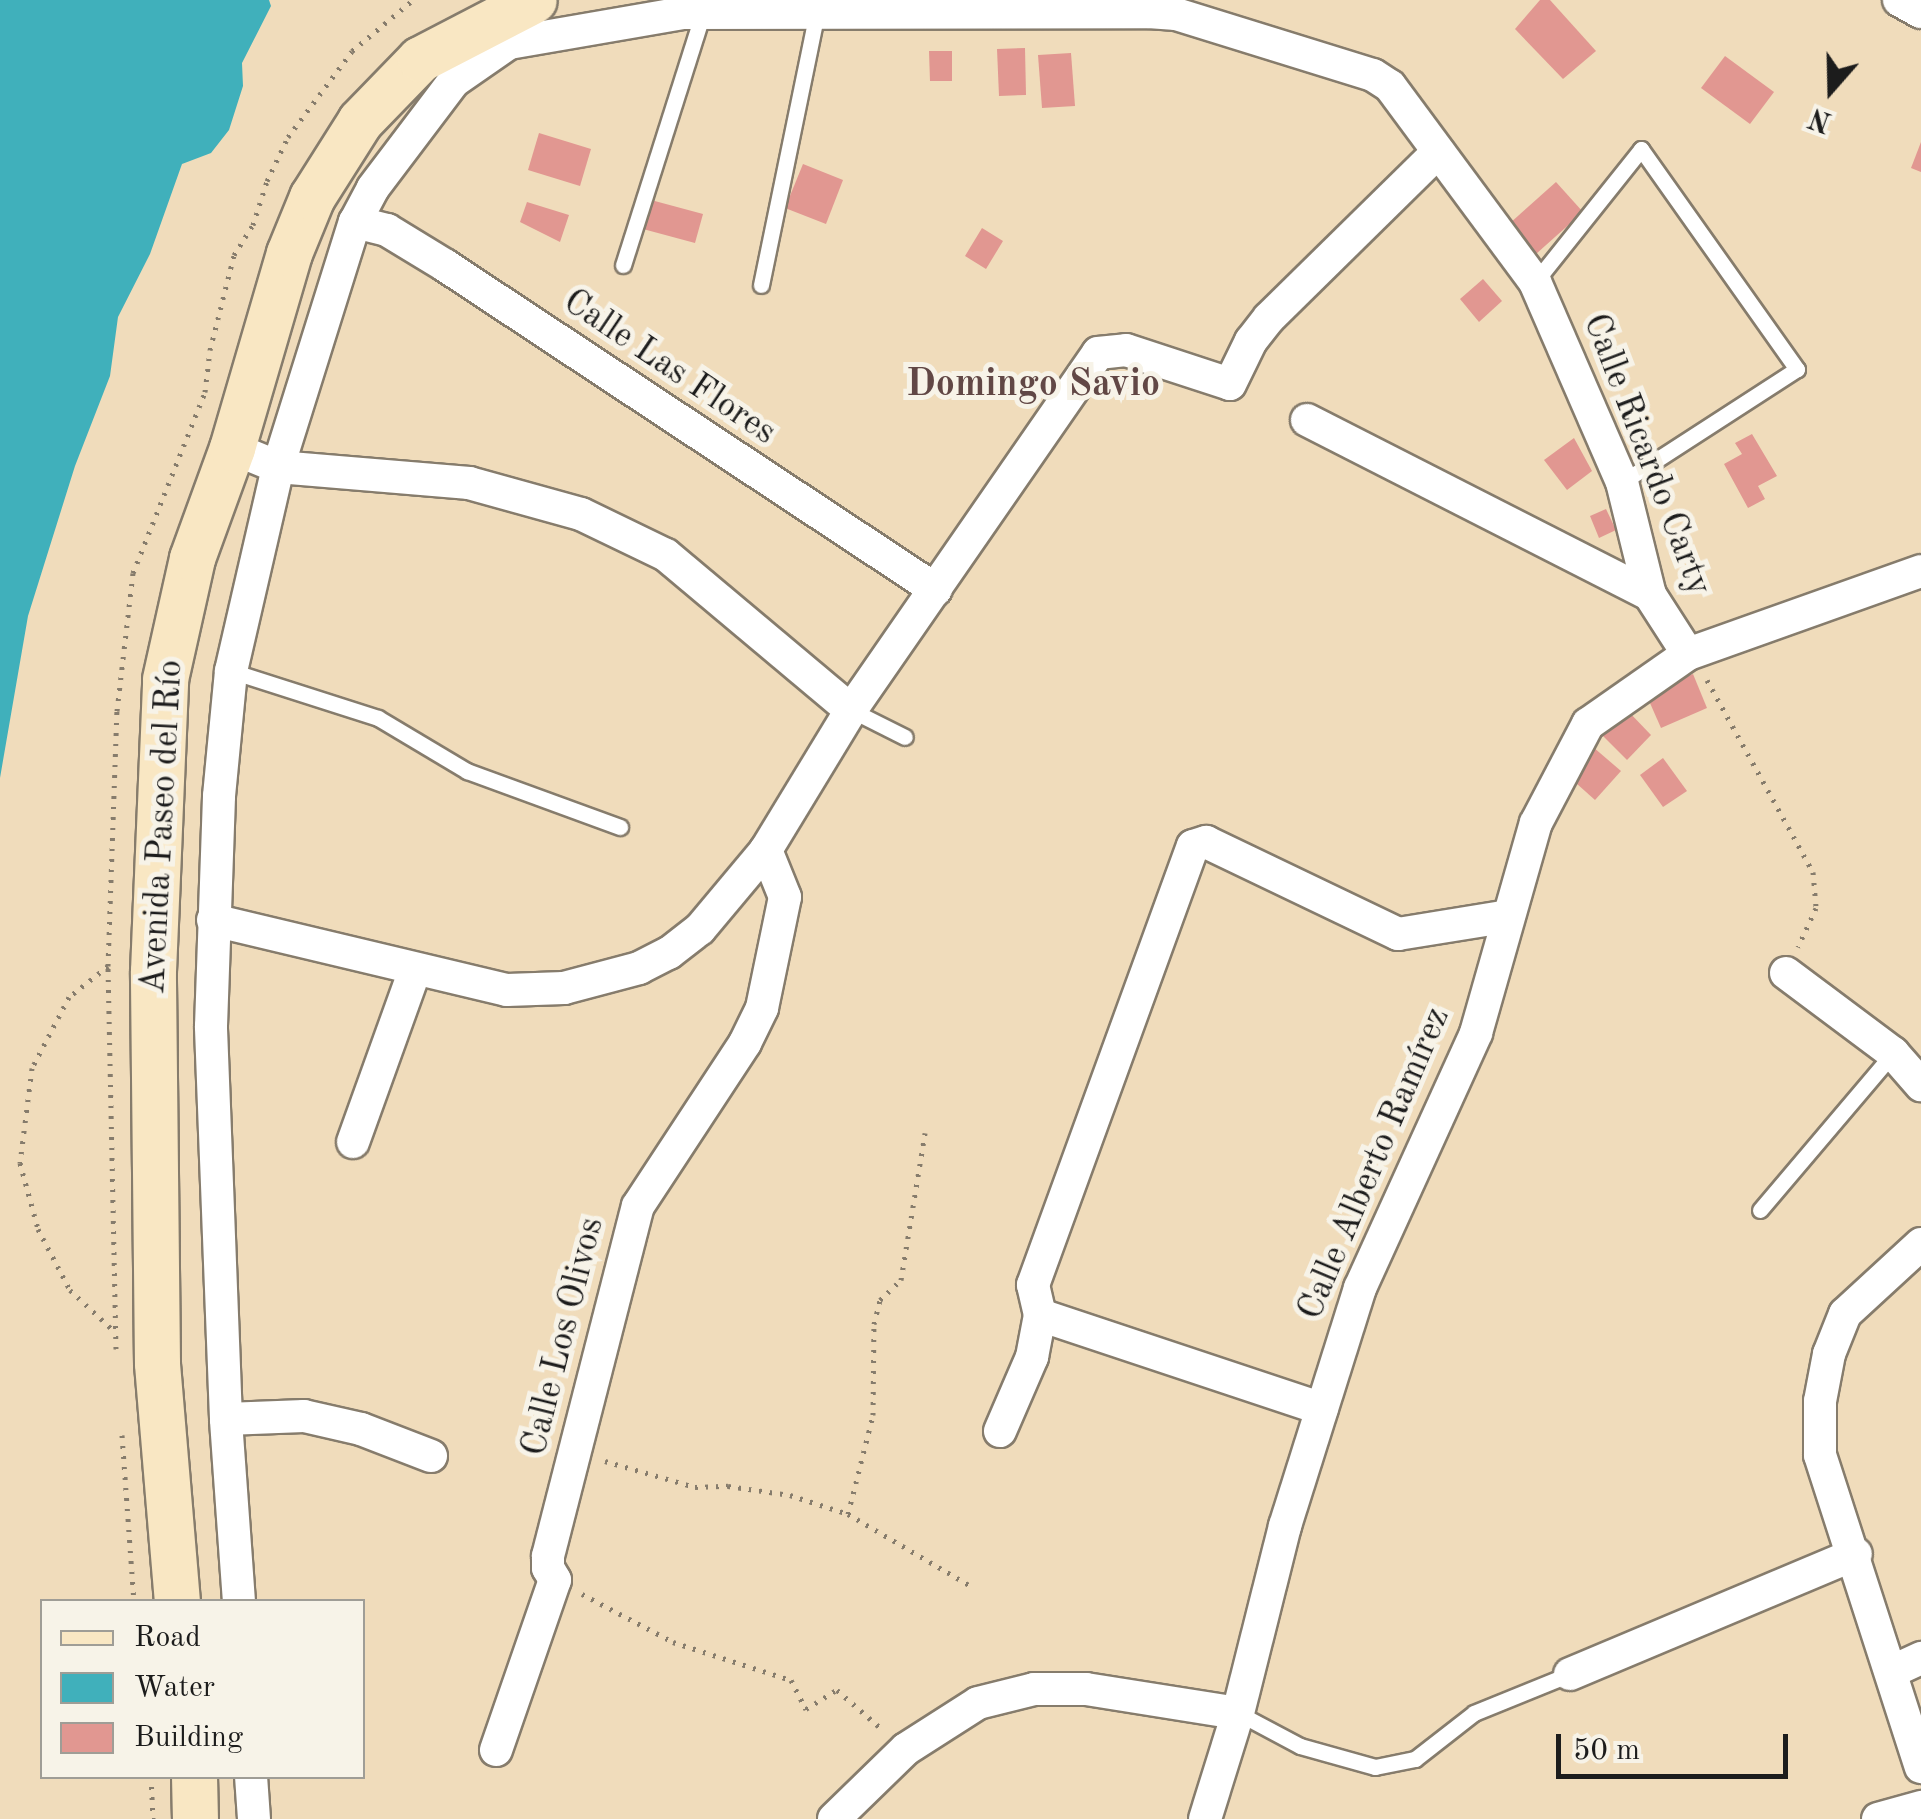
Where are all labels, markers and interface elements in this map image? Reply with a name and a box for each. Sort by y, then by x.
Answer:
north arrow [1781,40,1881,140]
text: N [1806,101,1836,135]
street label: Calle Las Flores [555,281,783,455]
street label: Calle Ricardo Carty [1573,308,1719,602]
district label: Domingo Savio [906,363,1160,409]
street label: Avenida Paseo del Río [133,659,193,995]
street label: Calle Alberto Ramírez [1290,1002,1460,1326]
street label: Calle Los Olivos [514,1213,614,1461]
legend [40,1599,365,1779]
text: Road [134,1623,201,1653]
text: Water [134,1673,215,1703]
scale bar [1561,1714,1794,1776]
text: Building [134,1723,243,1753]
text: 50 m [1573,1736,1640,1766]

